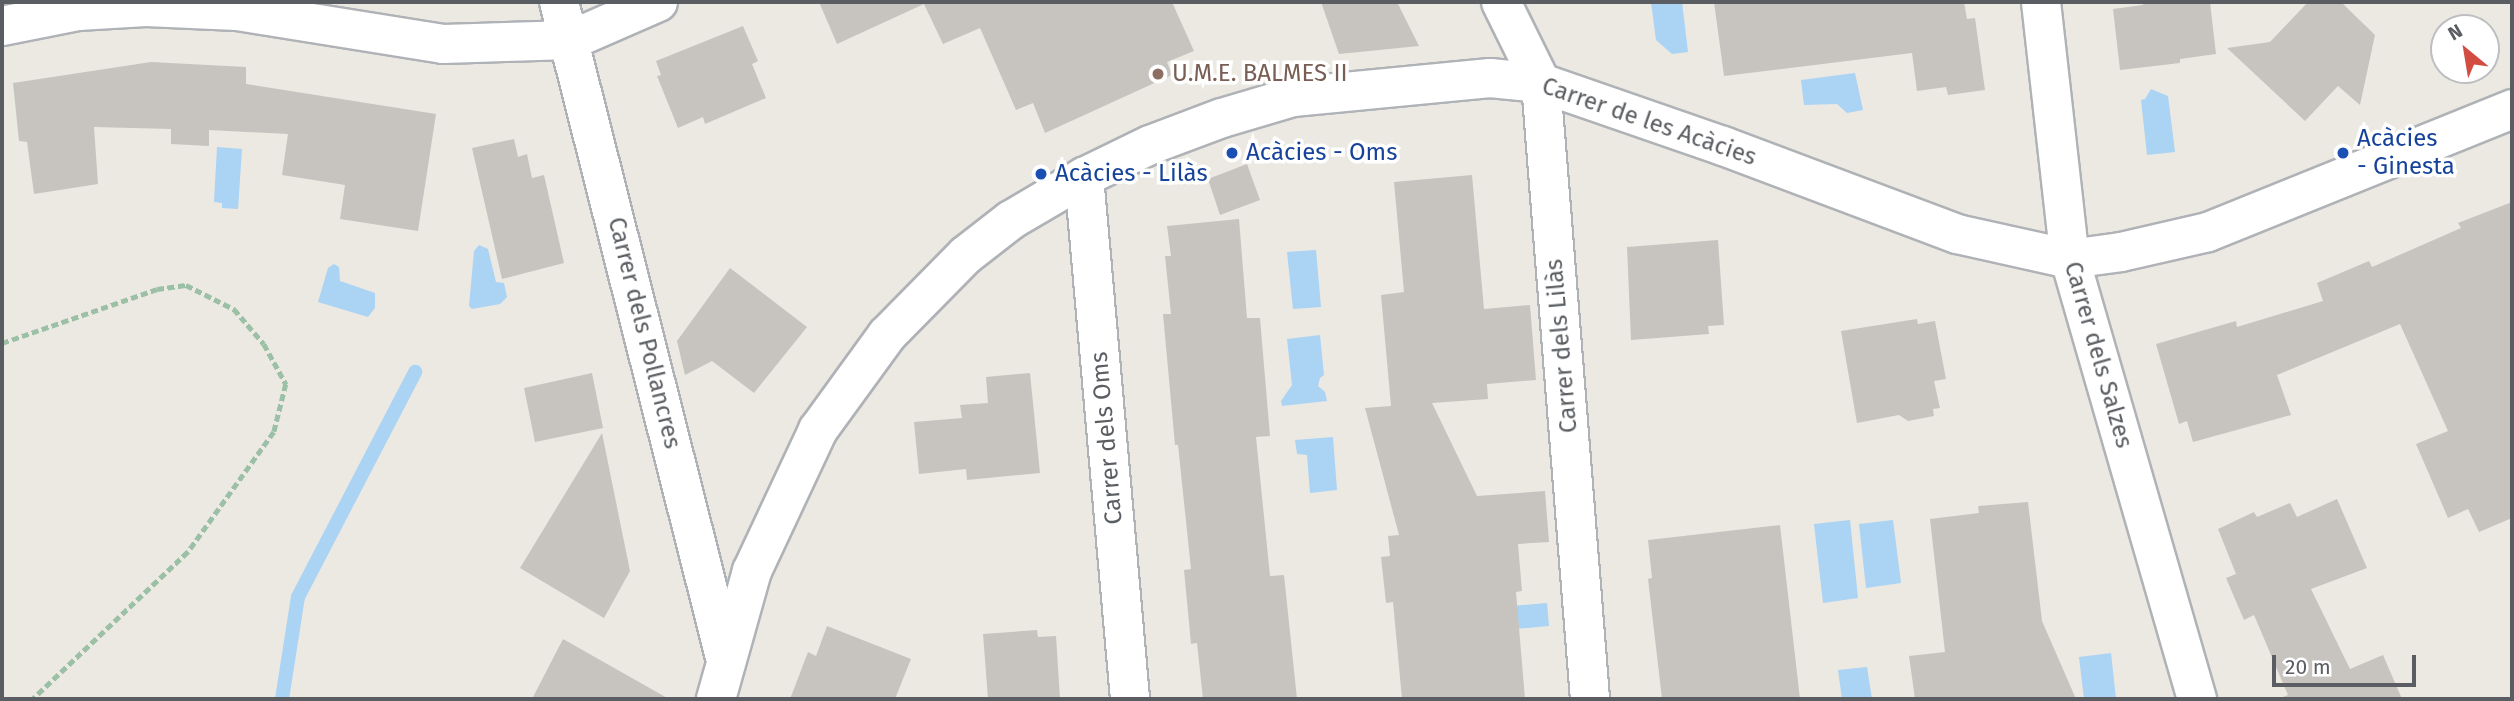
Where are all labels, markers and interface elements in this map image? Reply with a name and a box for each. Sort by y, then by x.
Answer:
north arrow [2430,14,2500,84]
text: N [2444,19,2466,45]
place label: U.M.E. BALMES II [1172,60,1348,88]
marker: U.M.E. BALMES II [1150,66,1166,82]
street label: Carrer de les Acàcies [1538,72,1760,172]
place label: Acàcies - Ginesta [2357,125,2455,181]
place label: Acàcies - Oms [1246,139,1397,167]
marker: Acàcies - Oms [1224,145,1240,161]
marker: Acàcies - Ginesta [2335,145,2351,161]
place label: Acàcies - Lilàs [1055,160,1208,188]
marker: Acàcies - Lilàs [1033,166,1049,182]
street label: Carrer dels Pollancres [601,214,687,452]
street label: Carrer dels Lilàs [1540,258,1584,434]
street label: Carrer dels Salzes [2058,258,2138,452]
street label: Carrer dels Oms [1085,350,1129,526]
scale bar [2276,642,2420,686]
text: 20 m [2285,654,2331,680]

